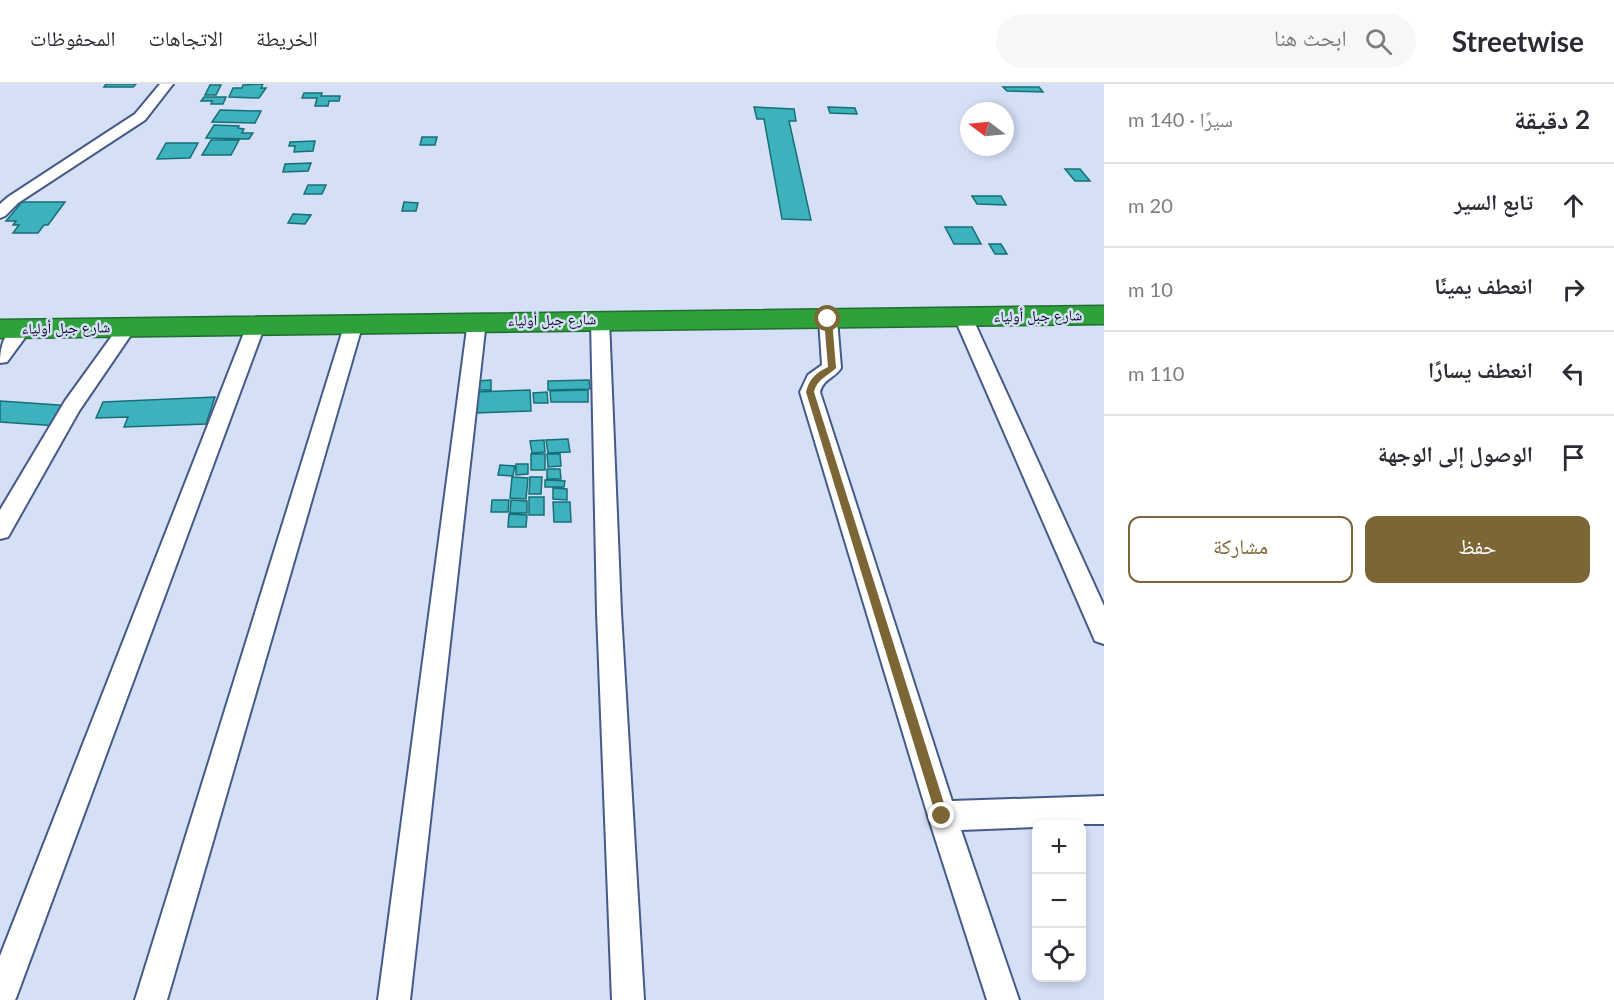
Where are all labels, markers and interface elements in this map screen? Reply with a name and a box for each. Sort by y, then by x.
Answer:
search box [996,14,1416,68]
text: ابحث هنا [1274,24,1347,51]
text: Streetwise [1452,24,1584,58]
text: المحفوظات [30,25,115,50]
text: الاتجاهات [148,25,223,50]
text: الخريطة [256,25,318,50]
icon: search [1362,25,1395,58]
north arrow [960,102,1014,156]
text: 2 دقيقة [1514,103,1590,135]
text: سيرًا · 140 m [1128,107,1233,131]
text: تابع السير [1454,188,1533,215]
icon: ahead [1557,189,1590,222]
text: 20 m [1128,193,1173,217]
text: انعطف يمينًا [1434,272,1533,299]
icon: right [1557,273,1590,306]
text: 10 m [1128,277,1173,301]
route start [814,305,840,331]
street label: شارع جبل أولياء [994,305,1083,327]
street label: شارع جبل أولياء [508,309,597,331]
street label: شارع جبل أولياء [22,317,111,339]
text: انعطف يسارًا [1428,356,1533,383]
icon: left [1557,357,1590,390]
text: 110 m [1128,361,1184,385]
text: الوصول إلى الوجهة [1378,440,1533,467]
icon: arrive [1557,441,1590,474]
button: مشاركة [1128,516,1353,583]
button: حفظ [1365,516,1590,583]
route end [928,802,954,828]
map controls [1032,820,1086,982]
button: + [1032,820,1086,874]
button: − [1032,874,1086,928]
button: locate [1032,928,1086,982]

